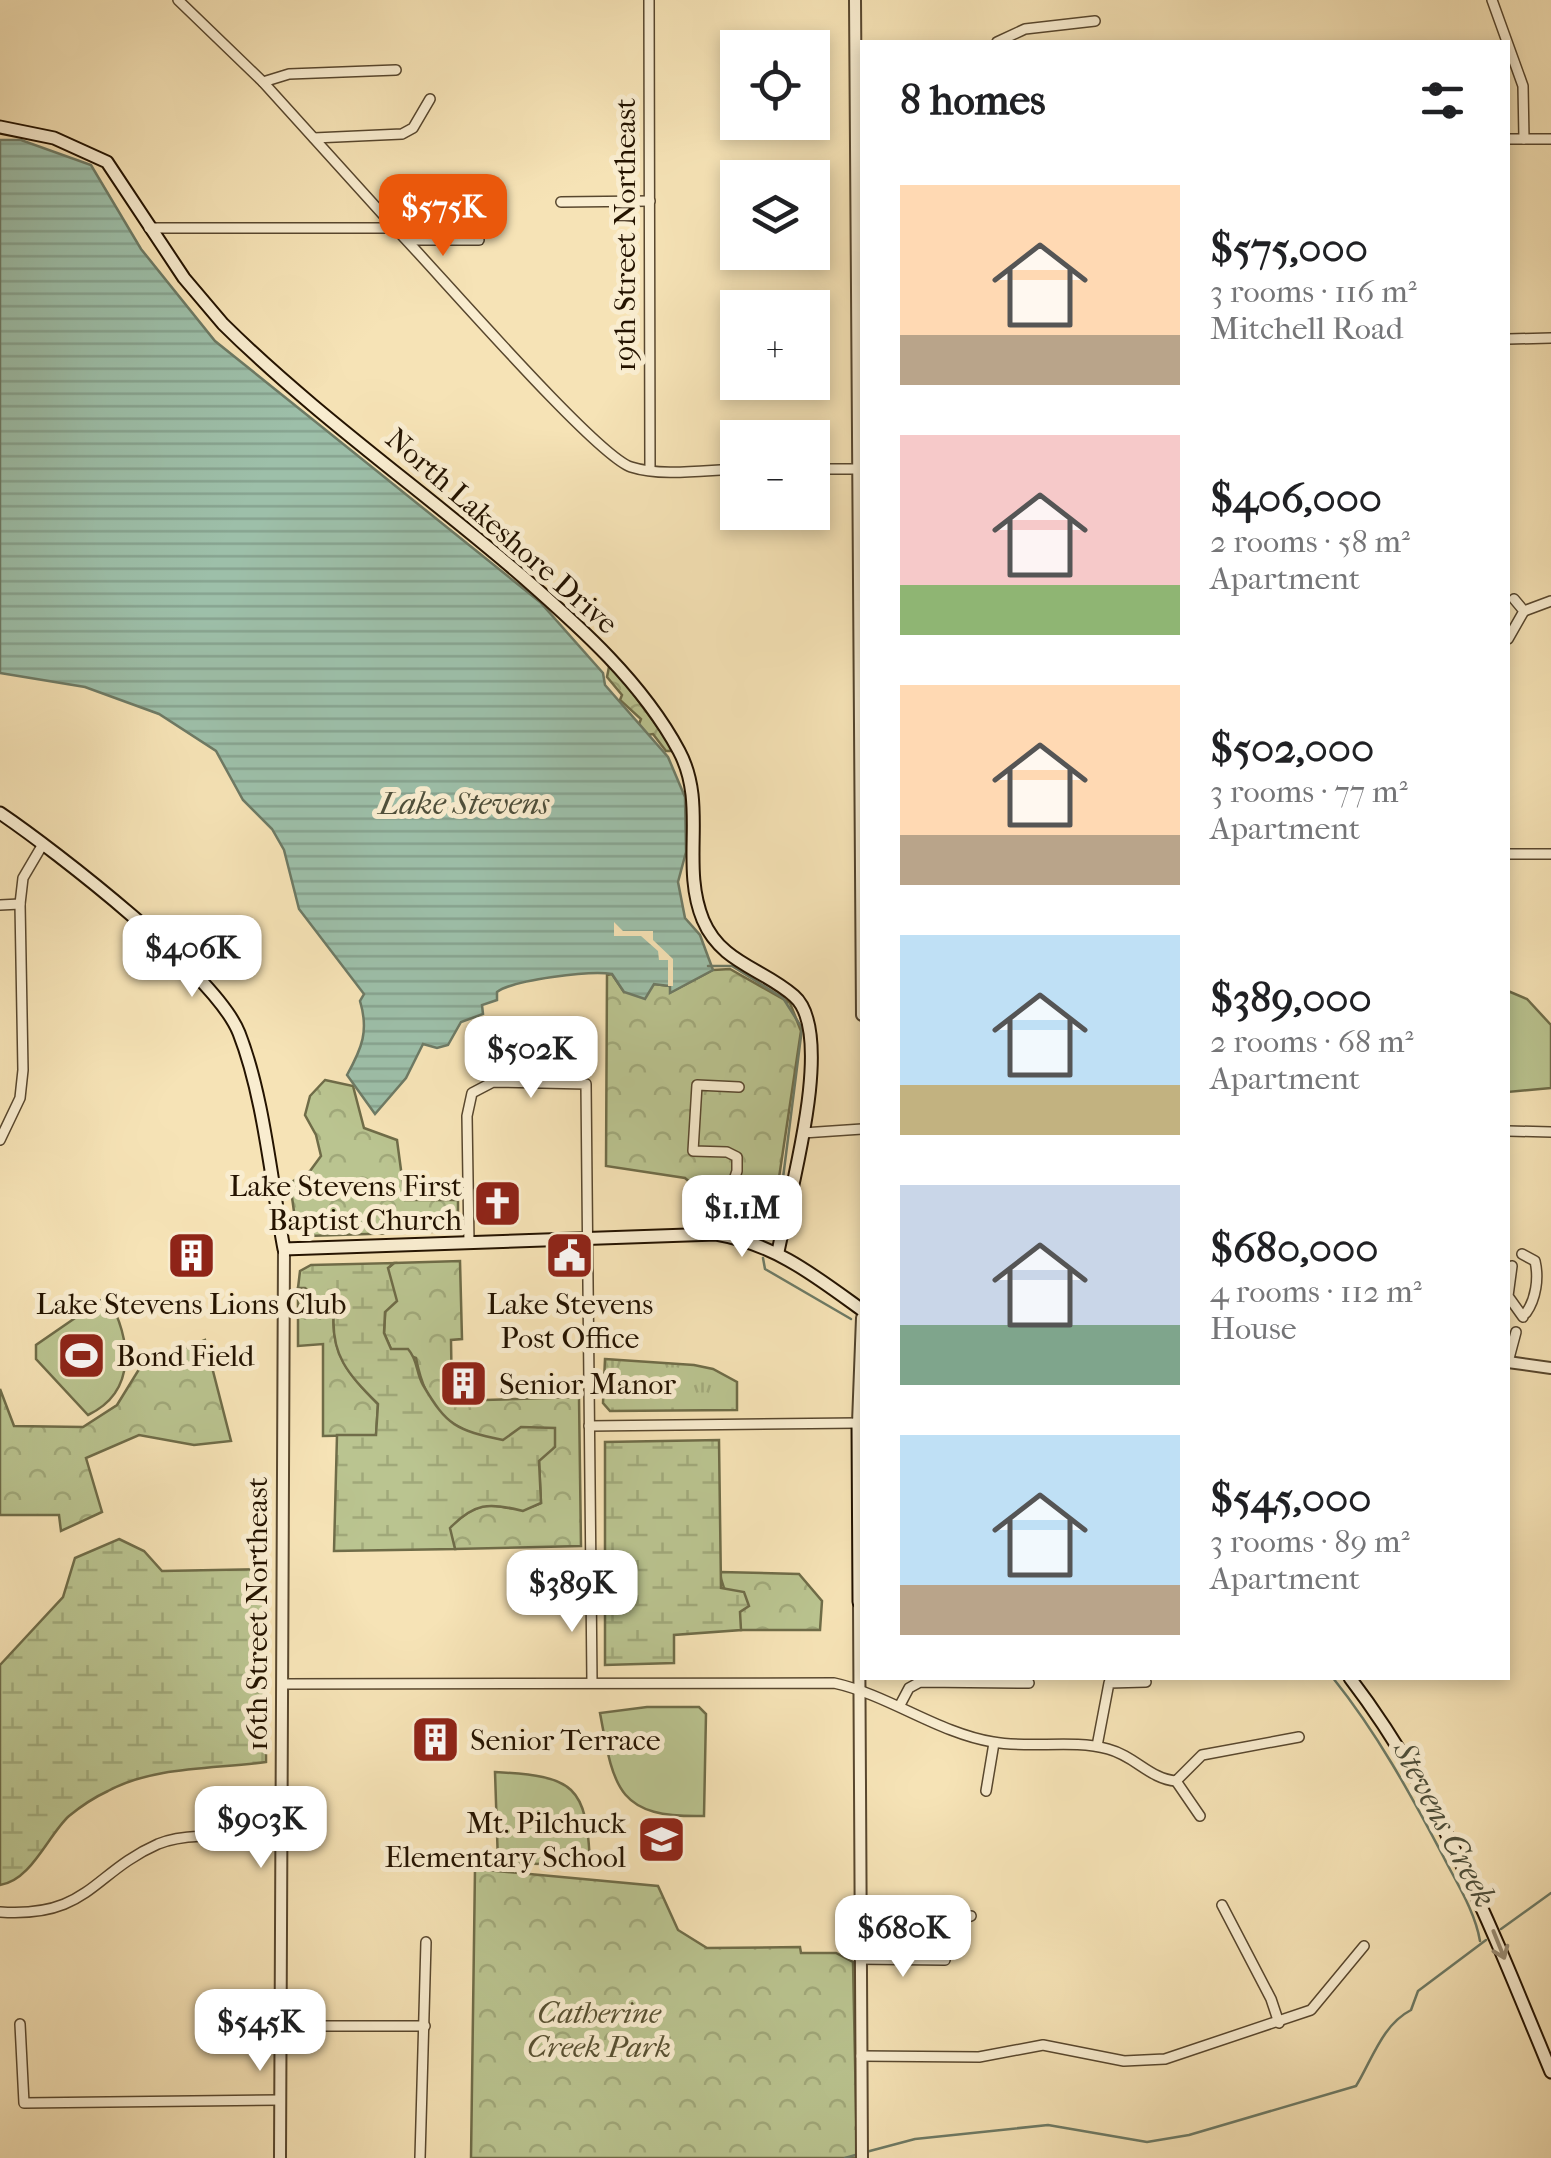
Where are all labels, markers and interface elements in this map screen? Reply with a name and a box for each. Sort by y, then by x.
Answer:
map controls [720,30,830,530]
button: locate [720,30,830,140]
icon: filters [1415,73,1470,128]
text: 8 homes [900,76,1046,125]
street label: 19th Street Northeast [608,98,643,372]
button: layers [720,160,830,270]
pin: $575K [373,174,513,259]
text: $575K [401,188,485,225]
text: $575,000 [1210,224,1368,273]
icon: home [980,225,1100,345]
text: 3 rooms · 116 m² [1210,273,1417,310]
button: + [720,290,830,400]
text: Mitchell Road [1210,310,1403,347]
button: − [720,420,830,530]
street label: North Lakeshore Drive [379,421,625,642]
text: $406,000 [1210,474,1382,523]
icon: home [980,475,1100,595]
text: 2 rooms · 58 m² [1210,523,1410,560]
text: Apartment [1210,560,1360,597]
text: $502,000 [1210,724,1374,773]
icon: home [980,725,1100,845]
text: 3 rooms · 77 m² [1210,773,1408,810]
water label: Lake Stevens [377,785,550,822]
text: Apartment [1210,810,1360,847]
pin: $406K [122,915,262,1000]
text: $406K [145,929,239,966]
text: $389,000 [1210,974,1372,1023]
icon: home [980,975,1100,1095]
pin: $502K [461,1016,601,1101]
text: 2 rooms · 68 m² [1210,1023,1414,1060]
text: $502K [487,1030,575,1067]
text: Apartment [1210,1060,1360,1097]
place label: Lake Stevens First Baptist Church [229,1169,462,1238]
pin: $1.1M [672,1175,812,1260]
church icon: Lake Stevens First Baptist Church [471,1177,523,1229]
text: $1.1M [704,1189,780,1226]
text: $680,000 [1210,1224,1378,1273]
icon: home [980,1225,1100,1345]
building icon: Lake Stevens Lions Club [165,1229,217,1281]
public building icon: Lake Stevens Post Office [544,1229,596,1281]
text: 4 rooms · 112 m² [1210,1273,1422,1310]
place label: Lake Stevens Lions Club [36,1287,346,1322]
place label: Lake Stevens Post Office [487,1287,653,1356]
text: House [1210,1310,1297,1347]
sports icon: Bond Field [55,1330,107,1382]
place label: Bond Field [116,1339,255,1374]
building icon: Senior Manor [438,1358,490,1410]
place label: Senior Manor [499,1367,676,1402]
text: $545,000 [1210,1474,1371,1523]
icon: home [980,1475,1100,1595]
street label: 16th Street Northeast [240,1476,275,1751]
text: 3 rooms · 89 m² [1210,1523,1410,1560]
pin: $389K [502,1550,642,1635]
text: Apartment [1210,1560,1360,1597]
text: $389K [529,1564,615,1601]
building icon: Senior Terrace [409,1714,461,1766]
place label: Senior Terrace [470,1723,661,1758]
water label: Stevens Creek [1385,1734,1504,1913]
pin: $903K [191,1786,331,1871]
text: $903K [217,1800,305,1837]
place label: Mt. Pilchuck Elementary School [384,1806,627,1875]
school or university icon: Mt. Pilchuck Elementary School [635,1814,687,1866]
pin: $680K [833,1895,973,1980]
text: $680K [857,1909,949,1946]
one-way arrow [1491,1929,1509,1960]
pin: $545K [190,1989,330,2074]
park label: Catherine Creek Park [527,1996,671,2065]
text: $545K [217,2003,303,2040]

